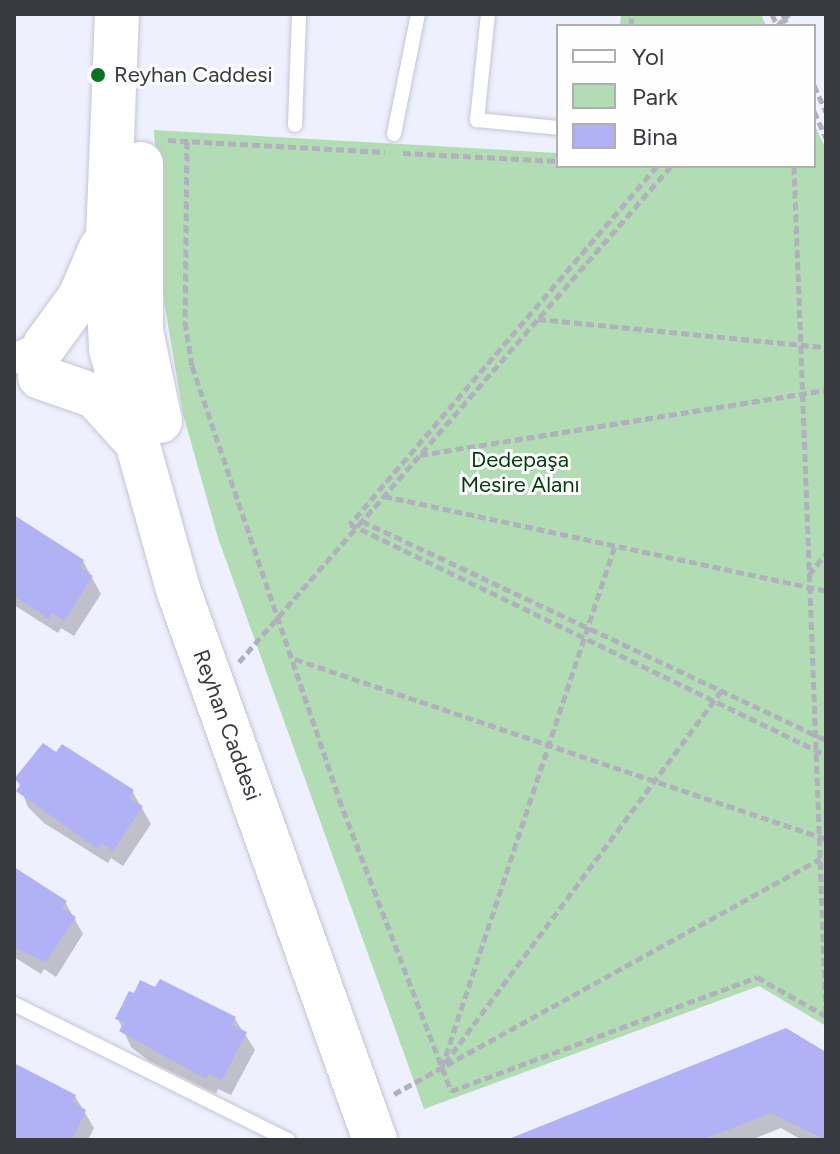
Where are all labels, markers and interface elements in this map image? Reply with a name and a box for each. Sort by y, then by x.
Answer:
legend [556,24,816,168]
text: Yol [632,42,664,71]
place label: Reyhan Caddesi [114,62,273,88]
marker: Reyhan Caddesi [89,66,107,84]
text: Park [632,82,678,111]
text: Bina [632,122,678,151]
park label: Dedepaşa Mesire Alanı [460,446,580,498]
street label: Reyhan Caddesi [187,646,267,804]

